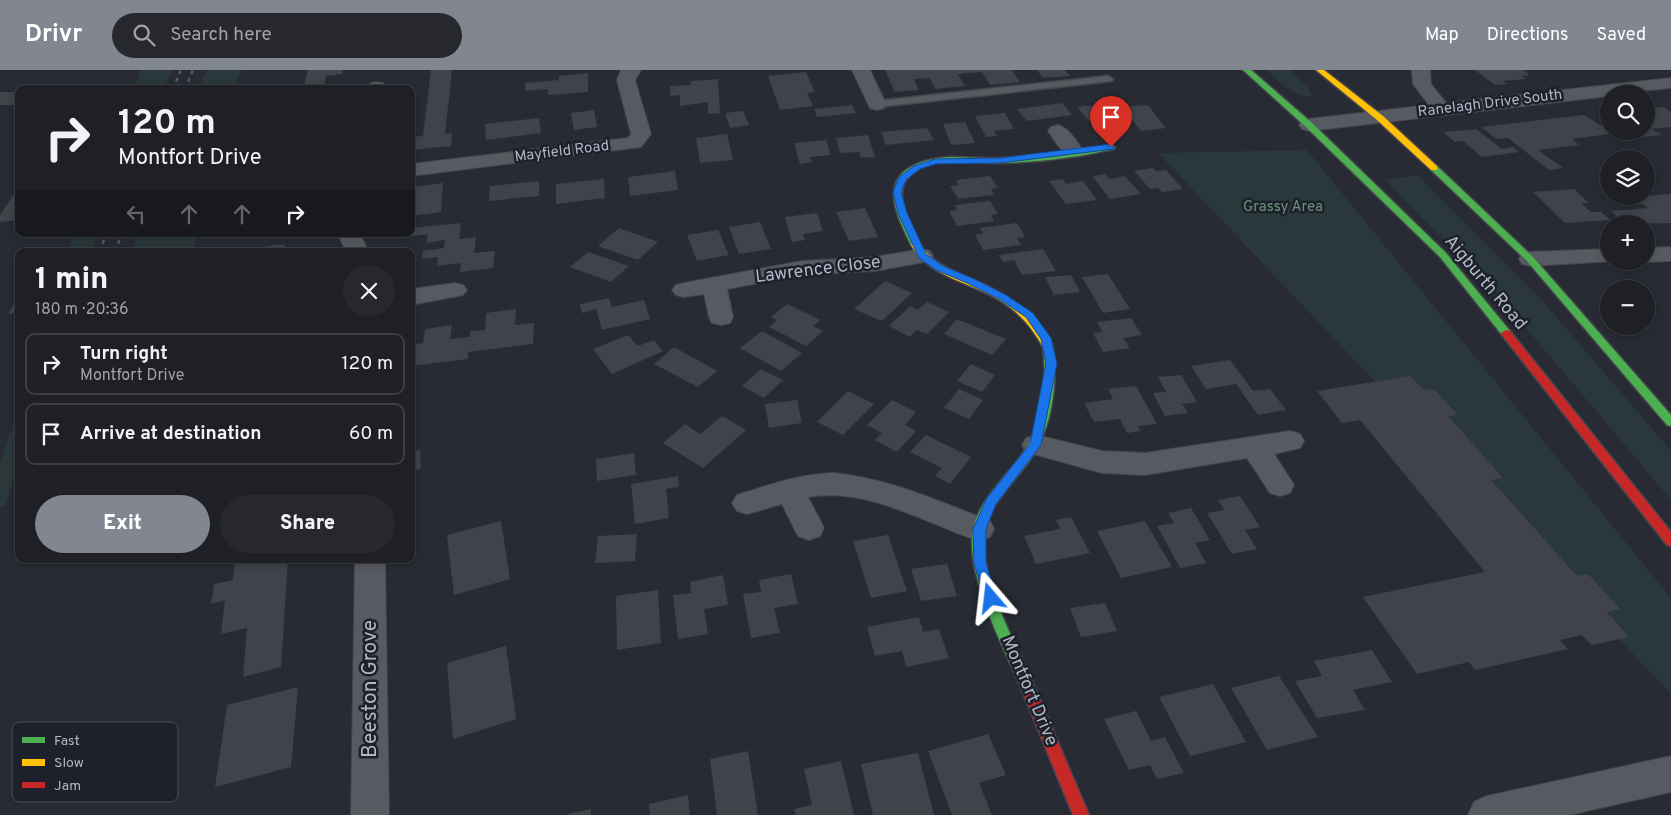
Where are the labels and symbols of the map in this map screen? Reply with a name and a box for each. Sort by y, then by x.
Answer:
street label: Ranelagh Drive South [1417,86,1563,122]
pin [1090,96,1132,147]
street label: Mayfield Road [514,137,610,167]
park label: Grassy Area [1243,198,1323,217]
street label: Aigburth Road [1439,231,1531,335]
street label: Lawrence Close [754,251,882,289]
position arrow [964,571,1016,623]
street label: Beeston Grove [357,620,384,758]
street label: Montfort Drive [995,632,1063,750]
legend [12,722,178,802]
text: Fast [54,733,80,750]
text: Slow [54,755,84,772]
text: Jam [54,778,81,795]

